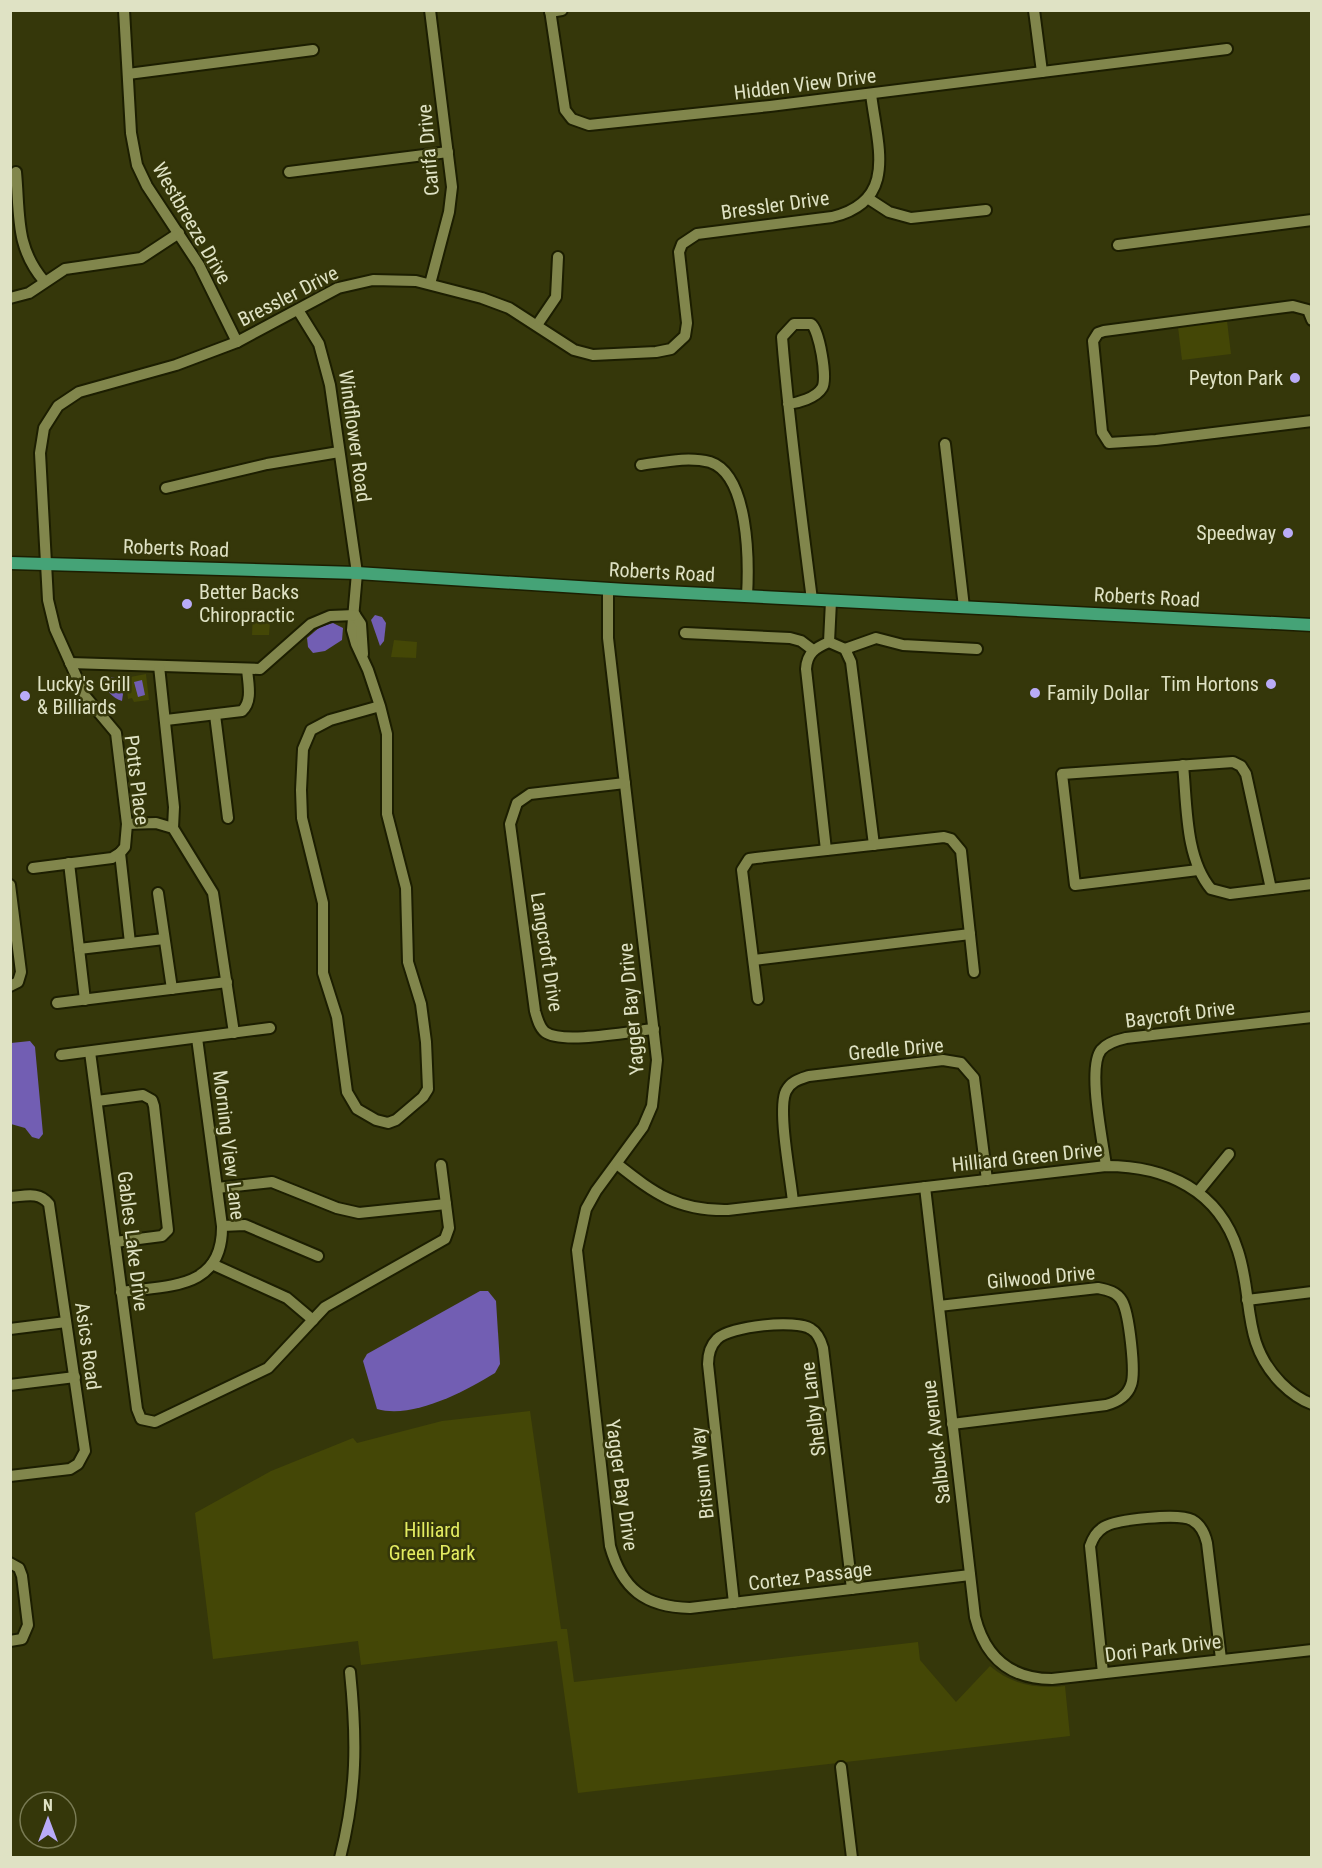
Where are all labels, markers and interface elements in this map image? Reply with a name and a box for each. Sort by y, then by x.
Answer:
street label: Hidden View Drive [732,63,878,105]
street label: Carifa Drive [412,103,444,197]
street label: Westbreeze Drive [148,158,236,288]
street label: Bressler Drive [719,186,831,224]
street label: Bressler Drive [234,261,342,331]
place label: Peyton Park [1189,366,1283,390]
street label: Windflower Road [334,369,376,503]
marker: Peyton Park [1288,371,1302,385]
place label: Speedway [1196,521,1276,545]
marker: Speedway [1281,526,1295,540]
street label: Roberts Road [122,534,230,562]
street label: Roberts Road [608,557,716,587]
place label: Better Backs Chiropractic [199,580,299,627]
street label: Roberts Road [1093,582,1201,612]
marker: Better Backs Chiropractic [180,597,194,611]
place label: Lucky's Grill & Billiards [37,672,131,719]
place label: Tim Hortons [1161,672,1259,696]
marker: Tim Hortons [1264,677,1278,691]
place label: Family Dollar [1047,681,1149,705]
marker: Family Dollar [1028,686,1042,700]
marker: Lucky's Grill & Billiards [18,689,32,703]
street label: Potts Place [120,734,154,826]
street label: Langcroft Drive [526,891,568,1013]
street label: Yagger Bay Drive [613,942,649,1076]
street label: Baycroft Drive [1124,995,1236,1033]
street label: Gredle Drive [847,1033,945,1065]
street label: Morning View Lane [208,1069,250,1221]
street label: Hilliard Green Drive [950,1137,1104,1177]
street label: Gables Lake Drive [113,1170,153,1312]
street label: Gilwood Drive [986,1260,1096,1294]
street label: Asics Road [70,1301,106,1391]
street label: Shelby Lane [795,1360,831,1458]
street label: Salbuck Avenue [917,1379,955,1505]
street label: Yagger Bay Drive [601,1418,643,1552]
street label: Brisum Way [685,1426,719,1520]
park label: Hilliard Green Park [389,1518,475,1565]
street label: Cortez Passage [747,1557,873,1595]
street label: Dori Park Drive [1104,1629,1222,1667]
north arrow [18,1790,78,1850]
text: N [43,1796,53,1815]

